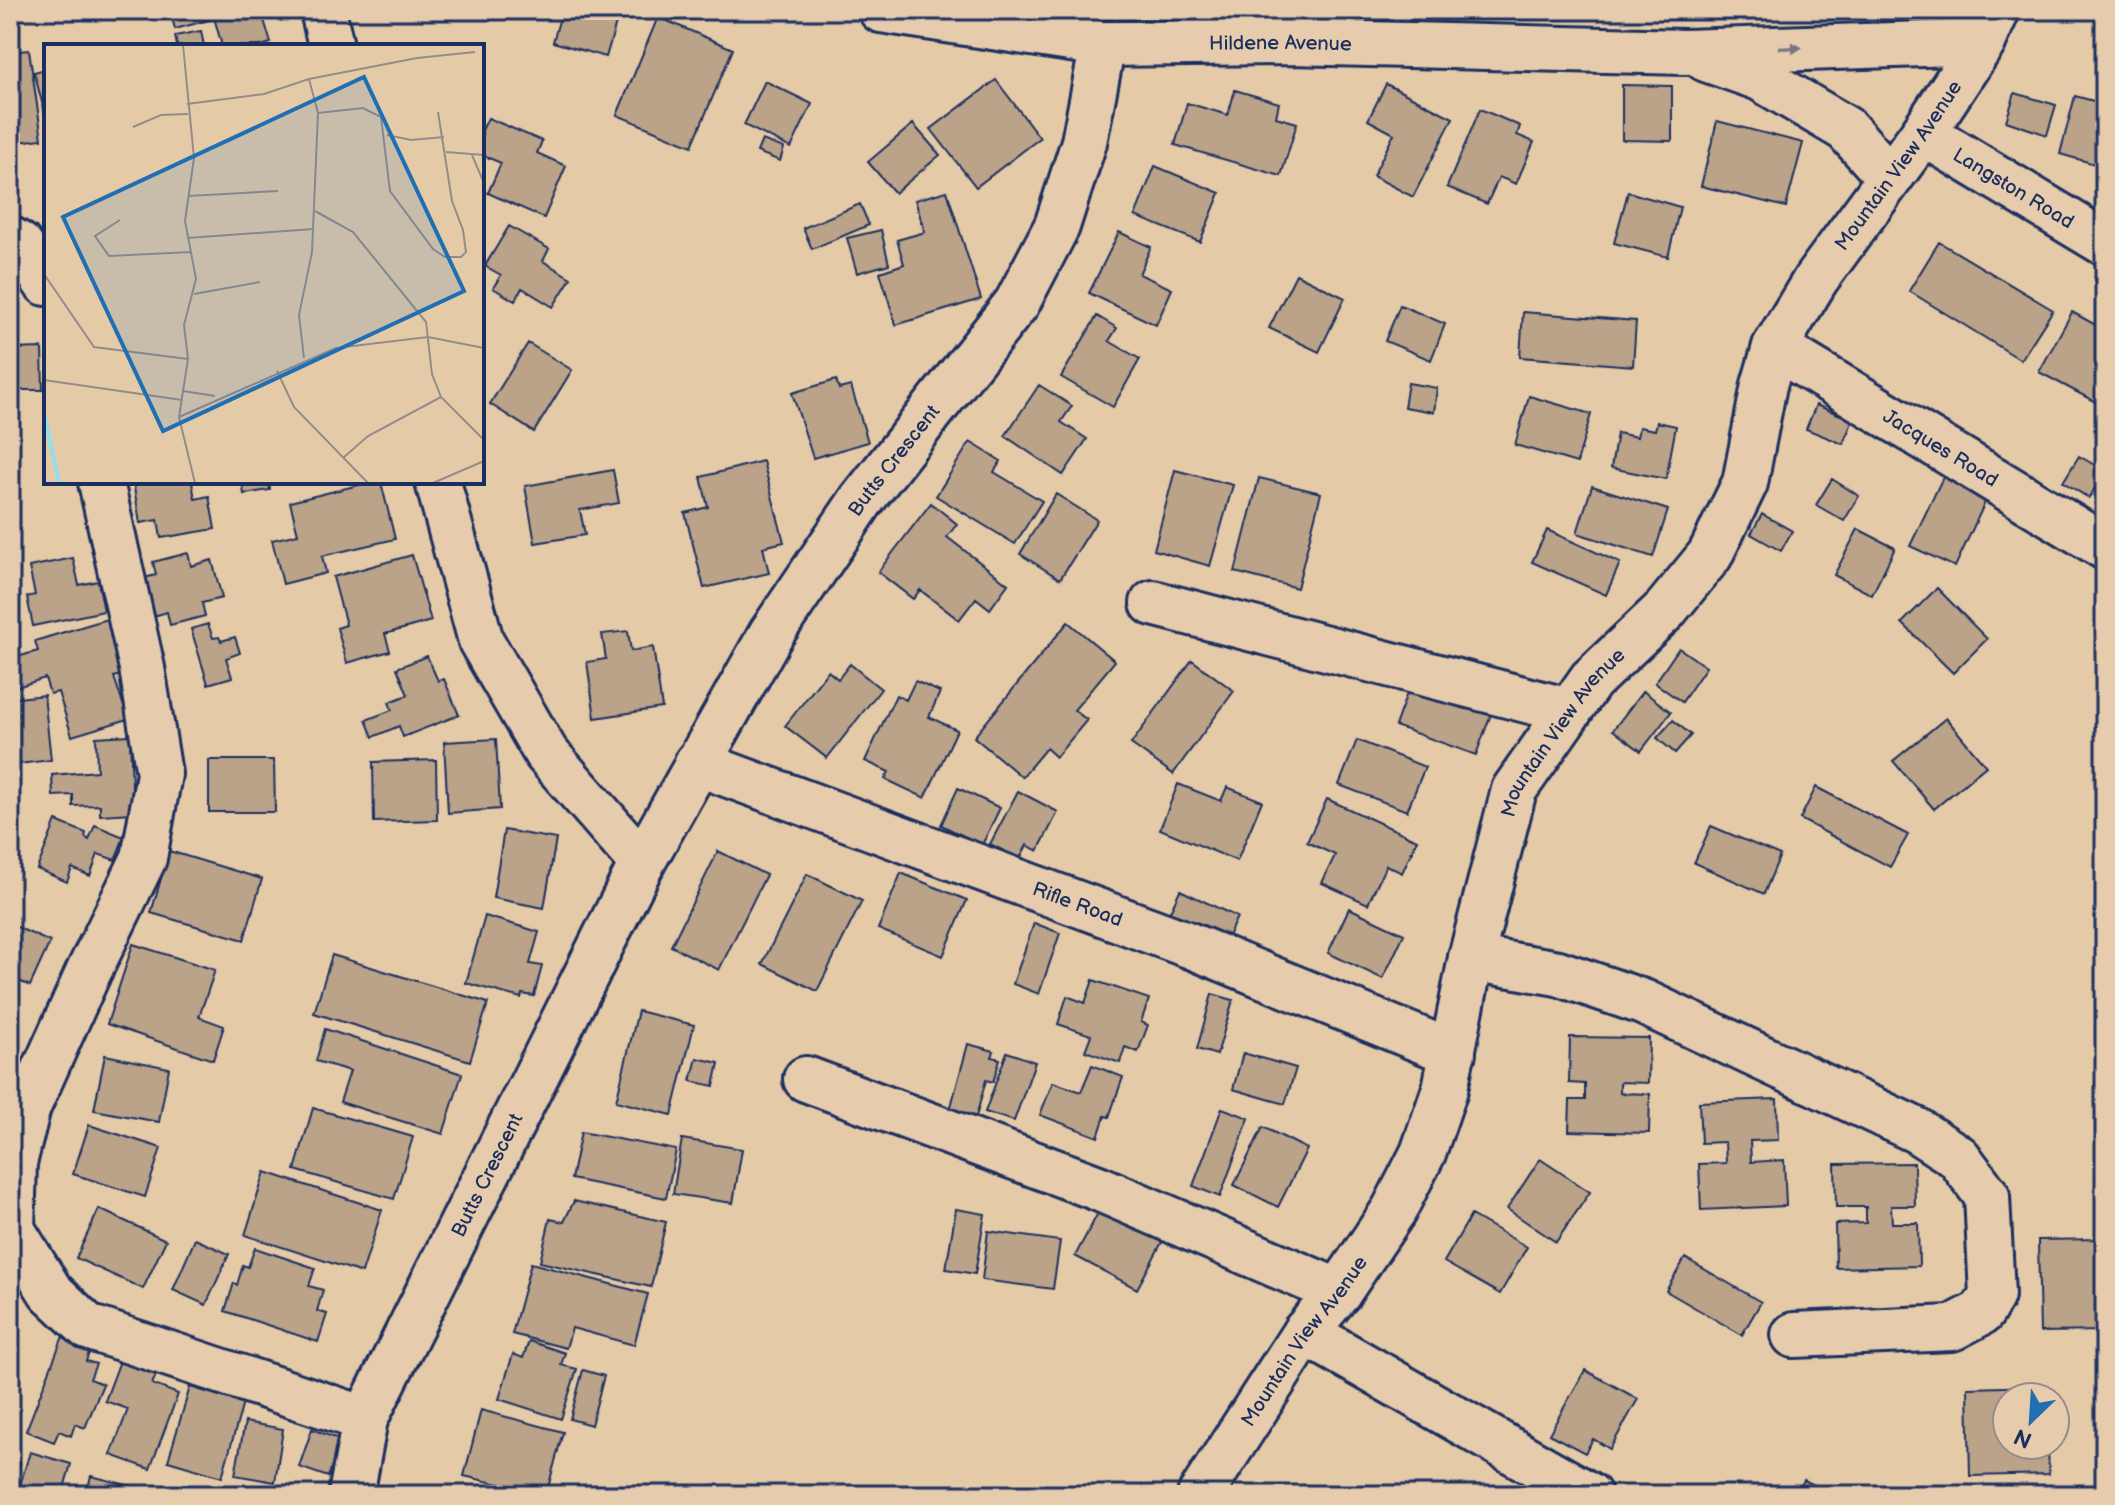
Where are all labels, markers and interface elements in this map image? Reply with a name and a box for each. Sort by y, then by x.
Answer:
street label: Hildene Avenue [1209,31,1352,57]
one-way arrow [1778,42,1803,55]
inset map [44,44,484,484]
street label: Mountain View Avenue [1830,76,1967,256]
street label: Langston Road [1948,143,2078,234]
street label: Butts Crescent [843,400,945,521]
street label: Jacques Road [1878,404,2002,492]
street label: Mountain View Avenue [1497,643,1630,820]
street label: Rifle Road [1029,877,1126,932]
street label: Butts Crescent [447,1110,528,1241]
street label: Mountain View Avenue [1236,1251,1373,1431]
north arrow [1991,1381,2071,1461]
text: N [2010,1422,2036,1453]

